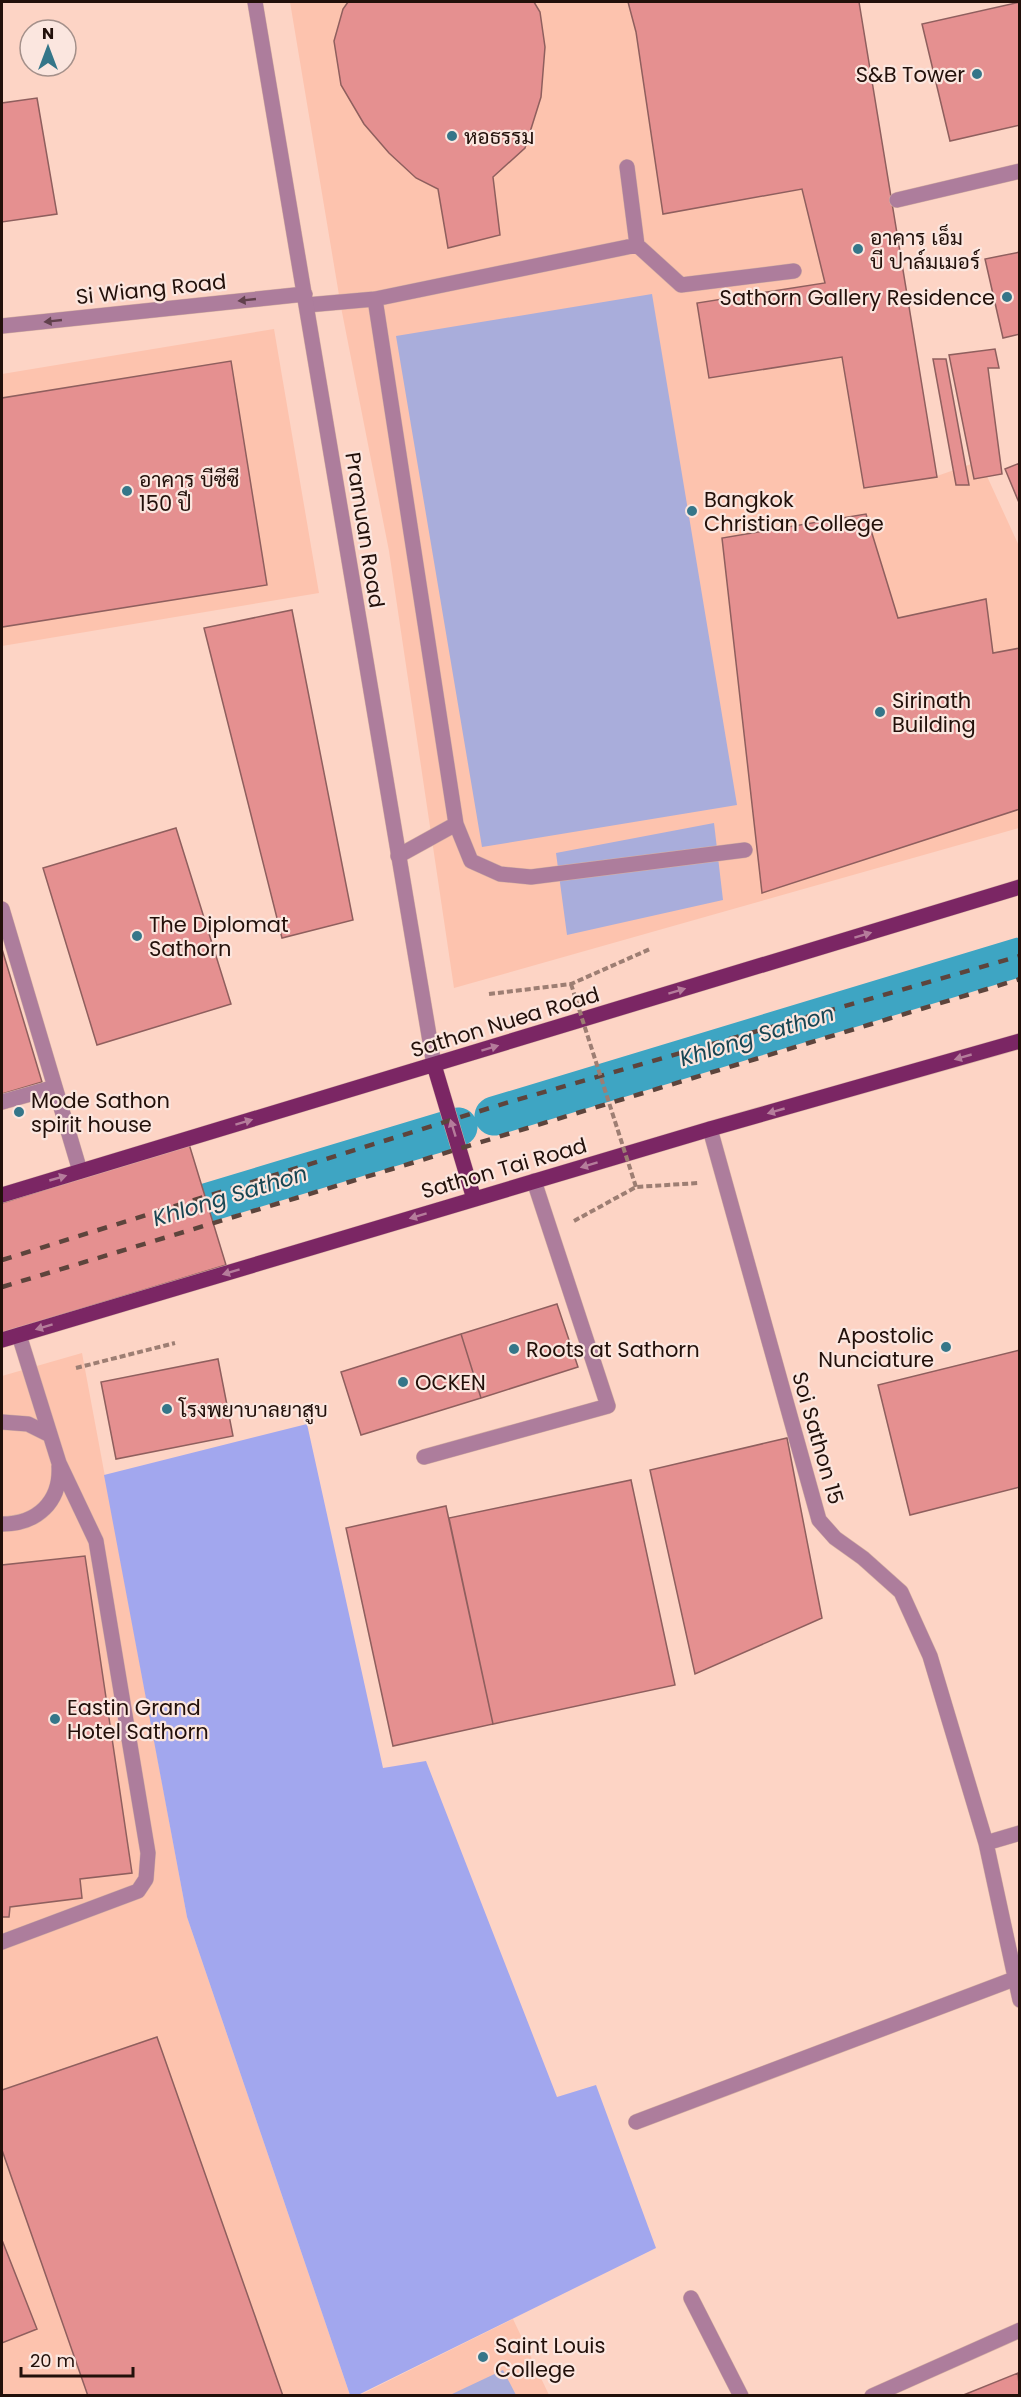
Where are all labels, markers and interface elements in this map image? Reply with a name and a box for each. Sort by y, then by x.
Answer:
north arrow [18,18,78,78]
text: N [42,22,54,45]
place label: S&B Tower [856,60,965,89]
marker: S&B Tower [970,67,984,81]
place label: หอธรรม [464,122,534,151]
marker: หอธรรม [445,129,459,143]
place label: อาคาร เอ็ม บี ปาล์มเมอร์ [870,223,980,276]
marker: อาคาร เอ็ม บี ปาล์มเมอร์ [851,242,865,256]
street label: Si Wiang Road [74,267,228,311]
place label: Sathorn Gallery Residence [720,283,995,312]
marker: Sathorn Gallery Residence [1000,290,1014,304]
one-way arrow [238,295,257,305]
one-way arrow [44,316,63,326]
street label: Pramuan Road [338,450,392,610]
place label: อาคาร บีซีซี 150 ปี [139,465,240,518]
marker: อาคาร บีซีซี 150 ปี [120,484,134,498]
place label: Bangkok Christian College [704,485,884,538]
marker: Bangkok Christian College [685,504,699,518]
place label: Sirinath Building [892,686,976,739]
marker: Sirinath Building [873,705,887,719]
place label: The Diplomat Sathorn [149,910,289,963]
marker: The Diplomat Sathorn [130,929,144,943]
one-way arrow [854,930,872,939]
street label: Sathon Nuea Road [407,980,603,1064]
one-way arrow [668,986,686,995]
water label: Khlong Sathon [676,998,838,1074]
one-way arrow [481,1043,499,1052]
one-way arrow [954,1053,972,1062]
place label: Mode Sathon spirit house [31,1086,170,1139]
marker: Mode Sathon spirit house [12,1105,26,1119]
one-way arrow [767,1106,785,1116]
one-way arrow [236,1117,254,1126]
one-way arrow [448,1119,457,1137]
street label: Sathon Tai Road [418,1130,590,1206]
water label: Khlong Sathon [149,1158,311,1234]
one-way arrow [579,1161,597,1170]
one-way arrow [49,1173,67,1182]
one-way arrow [409,1212,427,1221]
one-way arrow [222,1268,240,1277]
place label: Apostolic Nunciature [818,1321,934,1374]
one-way arrow [35,1323,53,1332]
place label: Roots at Sathorn [526,1335,700,1364]
marker: Apostolic Nunciature [939,1340,953,1354]
marker: Roots at Sathorn [507,1342,521,1356]
place label: OCKEN [415,1368,486,1397]
street label: Soi Sathon 15 [785,1368,851,1508]
marker: OCKEN [396,1375,410,1389]
place label: โรงพยาบาลยาสูบ [178,1395,328,1425]
marker: โรงพยาบาลยาสูบ [160,1402,174,1416]
place label: Eastin Grand Hotel Sathorn [67,1693,209,1746]
marker: Eastin Grand Hotel Sathorn [48,1712,62,1726]
place label: Saint Louis College [495,2331,605,2384]
scale bar [21,2340,134,2378]
text: 20 m [30,2348,75,2373]
marker: Saint Louis College [476,2350,490,2364]

